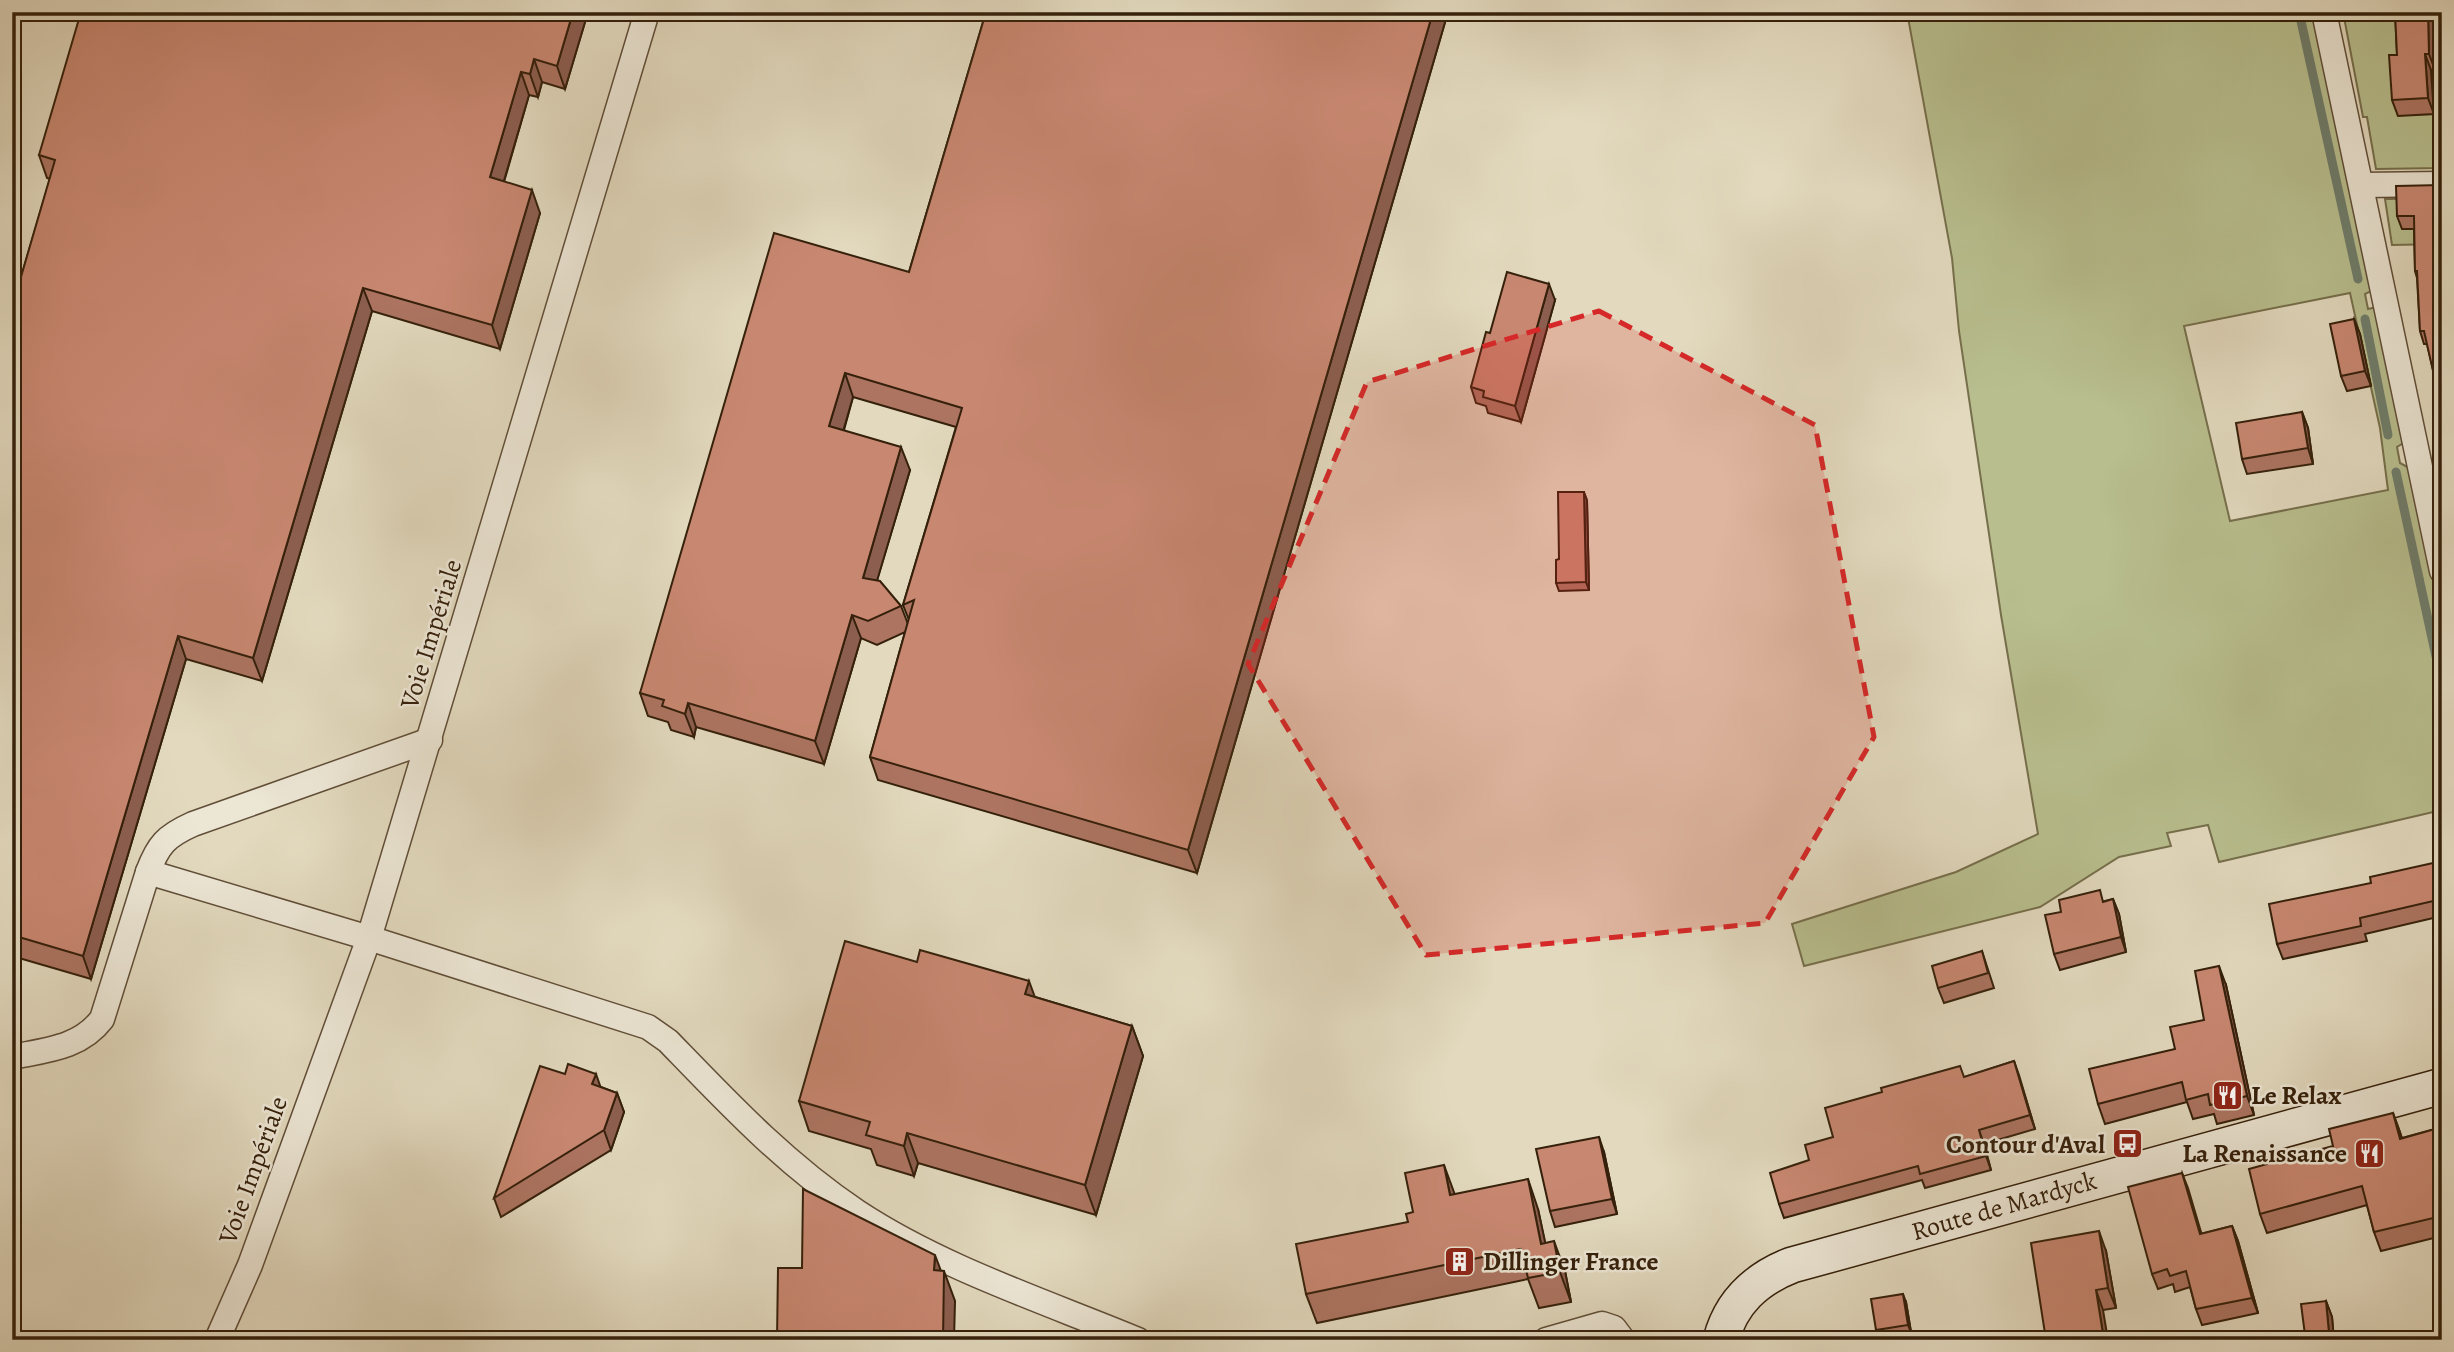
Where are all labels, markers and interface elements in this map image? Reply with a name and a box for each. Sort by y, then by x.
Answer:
street label: Voie Impériale [391,555,470,714]
restaurant icon: Le Relax [2211,1078,2245,1112]
place label: Le Relax [2251,1078,2341,1113]
street label: Voie Impériale [210,1091,296,1250]
place label: Contour d'Aval [1946,1127,2105,1162]
bus stop icon: Contour d'Aval [2111,1127,2145,1161]
place label: La Renaissance [2182,1136,2347,1171]
restaurant icon: La Renaissance [2353,1136,2387,1170]
street label: Route de Mardyck [1907,1163,2101,1249]
building icon: Dillinger France [1443,1244,1477,1278]
place label: Dillinger France [1483,1244,1658,1279]

